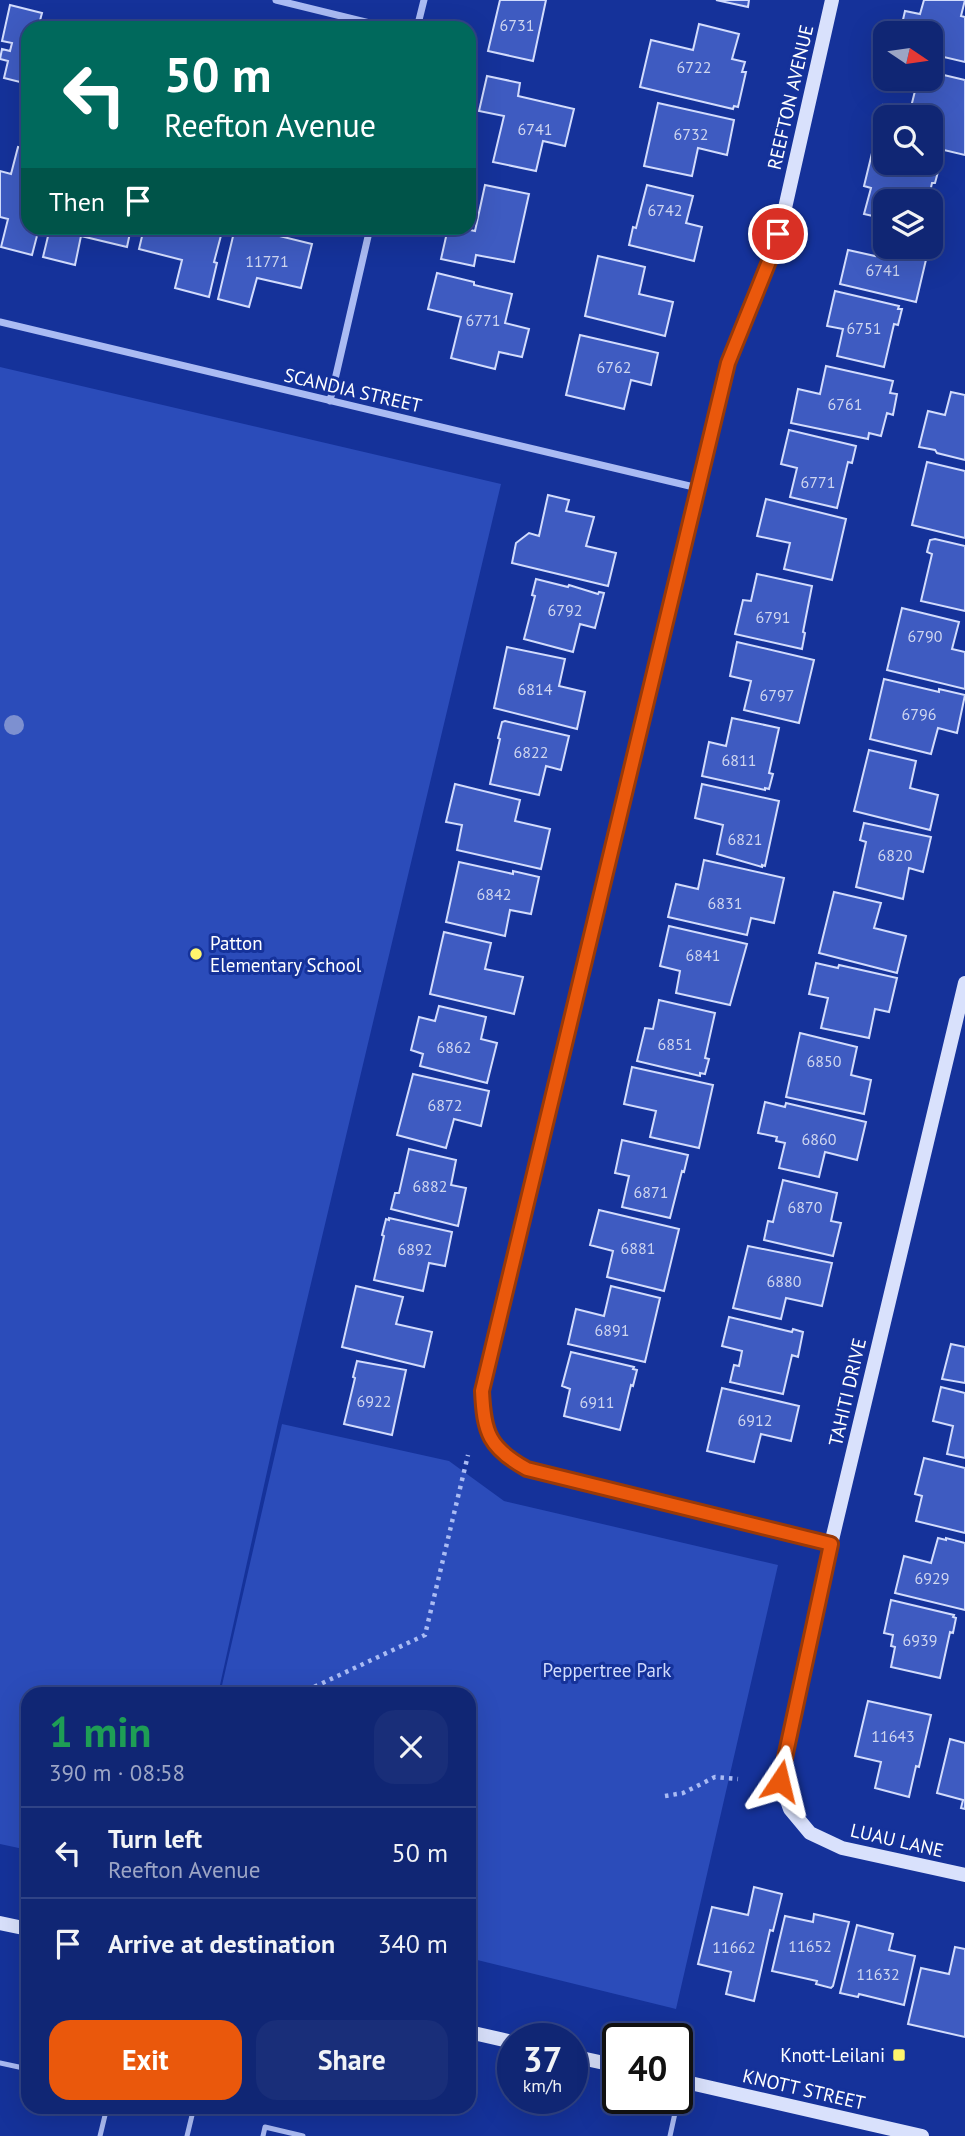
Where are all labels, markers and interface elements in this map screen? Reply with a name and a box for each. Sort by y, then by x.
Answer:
house number: 6731 [500,15,534,35]
north arrow [873,21,943,91]
map controls [873,21,943,259]
street label: REEFTON AVENUE [762,22,818,172]
text: 50 m [164,42,271,106]
icon: left [49,49,140,140]
house number: 6722 [677,57,711,77]
text: Reefton Avenue [164,104,376,146]
button: search [873,105,943,175]
house number: 6741 [518,119,552,139]
house number: 6732 [674,124,708,144]
icon: arrive [119,182,157,220]
text: Then [49,185,105,218]
button: layers [873,189,943,259]
house number: 6742 [648,200,682,220]
pin [748,204,808,264]
icon: arrive [759,215,797,253]
house number: 11771 [245,251,289,271]
house number: 6741 [866,260,900,280]
house number: 6771 [466,310,500,330]
house number: 6751 [847,318,881,338]
house number: 6762 [597,357,631,377]
street label: SCANDIA STREET [282,363,425,418]
house number: 6761 [828,394,862,414]
house number: 6771 [801,472,835,492]
house number: 6792 [548,600,582,620]
house number: 6791 [756,607,790,627]
house number: 6790 [908,626,943,646]
house number: 6814 [518,679,553,699]
house number: 6797 [760,685,794,705]
house number: 6796 [902,704,936,724]
house number: 6822 [514,742,548,762]
house number: 6811 [722,750,756,770]
house number: 6821 [728,829,762,849]
house number: 6820 [878,845,913,865]
house number: 6842 [477,884,511,904]
house number: 6831 [708,893,742,913]
place label: Patton Elementary School [210,931,362,977]
house number: 6841 [686,945,720,965]
marker: Patton Elementary School [188,946,204,962]
house number: 6851 [658,1034,692,1054]
house number: 6862 [437,1037,471,1057]
house number: 6850 [807,1051,842,1071]
house number: 6872 [428,1095,462,1115]
house number: 6860 [802,1129,837,1149]
house number: 6882 [413,1176,447,1196]
house number: 6871 [634,1182,668,1202]
house number: 6870 [788,1197,823,1217]
house number: 6881 [621,1238,655,1258]
house number: 6892 [398,1239,432,1259]
house number: 6880 [767,1271,802,1291]
house number: 6891 [595,1320,629,1340]
street label: TAHITI DRIVE [823,1336,871,1448]
house number: 6922 [357,1391,391,1411]
house number: 6911 [580,1392,614,1412]
house number: 6912 [738,1410,772,1430]
house number: 6929 [915,1568,949,1588]
house number: 6939 [903,1630,937,1650]
park label: Peppertree Park [543,1658,671,1682]
text: 1 min [49,1704,151,1759]
button: close [374,1710,448,1784]
house number: 11643 [871,1726,915,1746]
position arrow [743,1744,817,1818]
text: 390 m · 08:58 [49,1758,185,1787]
street label: LUAU LANE [848,1818,946,1862]
text: Turn left [108,1822,202,1855]
icon: left [49,1834,87,1872]
text: 50 m [392,1836,448,1869]
text: Reefton Avenue [108,1855,260,1884]
icon: arrive [49,1925,87,1963]
text: Arrive at destination [108,1927,335,1960]
text: 340 m [377,1927,448,1960]
house number: 11652 [788,1936,832,1956]
house number: 11662 [712,1937,756,1957]
house number: 11632 [856,1964,900,1984]
button: Exit [49,2020,242,2100]
button: Share [256,2020,448,2100]
speed limit sign: 40 [602,2023,693,2114]
text: 37 [523,2036,562,2082]
place label: Knott-Leilani [780,2043,885,2067]
marker: Knott-Leilani [891,2047,907,2063]
street label: KNOTT STREET [740,2063,868,2115]
text: km/h [523,2074,562,2097]

